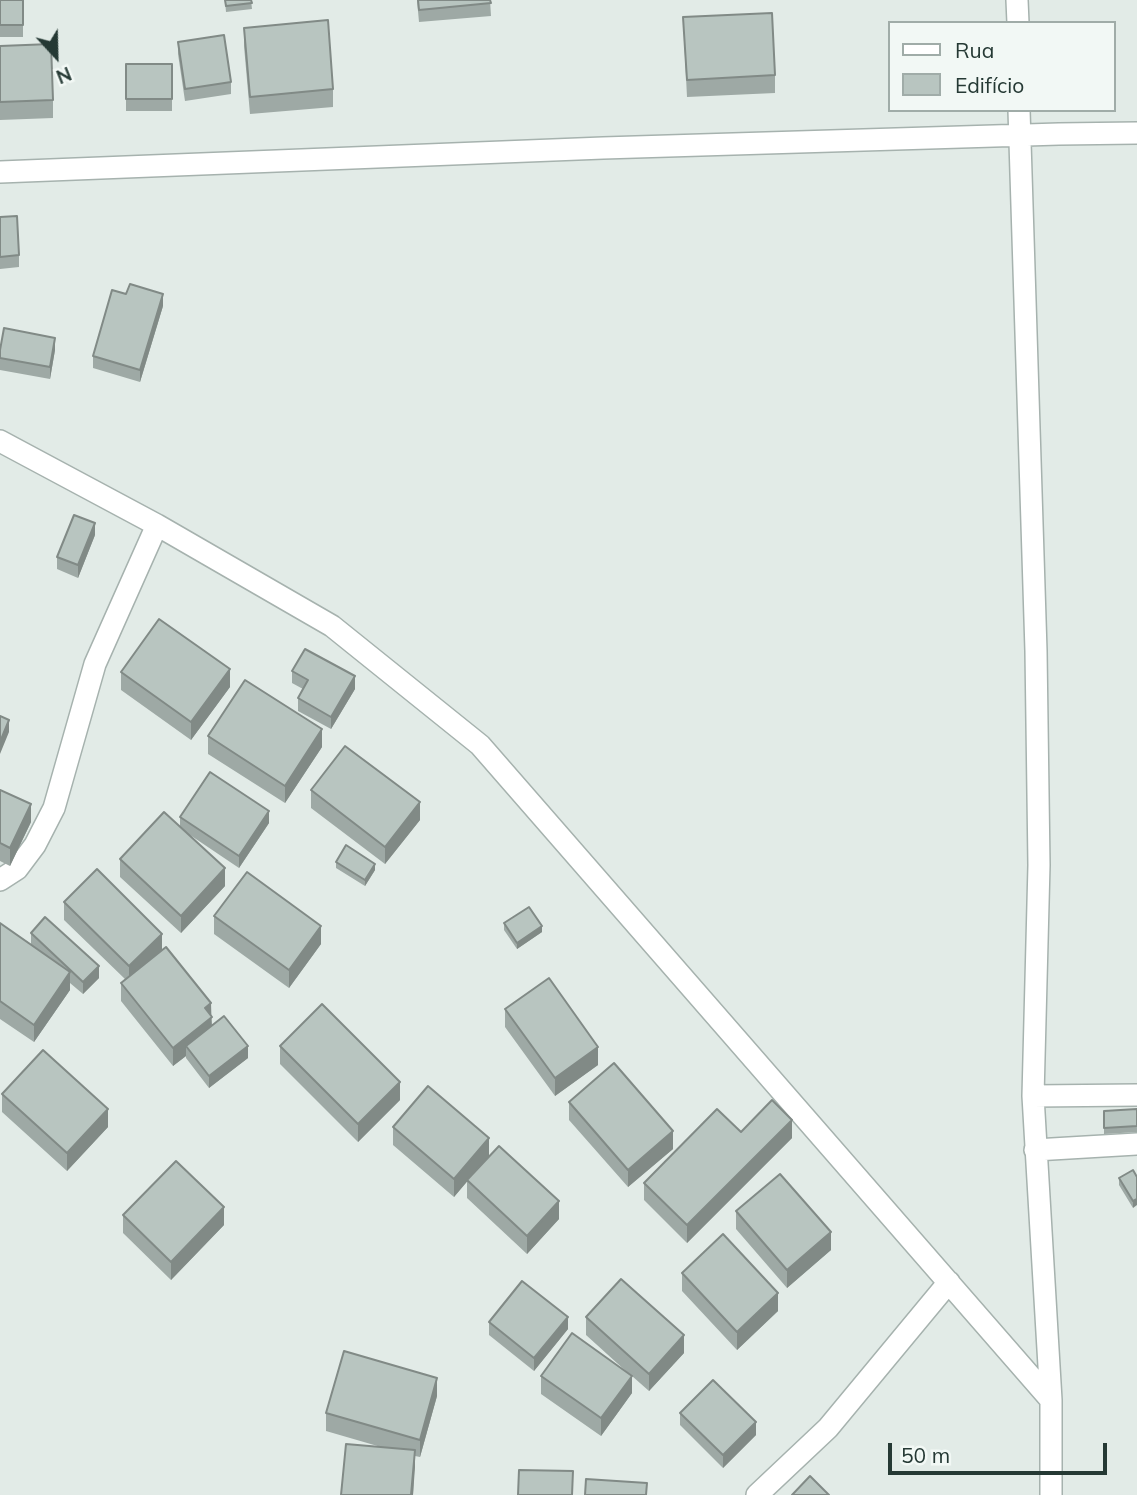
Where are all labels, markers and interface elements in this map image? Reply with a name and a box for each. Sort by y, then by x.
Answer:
north arrow [21,21,91,91]
legend [888,21,1116,112]
text: Rua [955,37,994,63]
text: N [53,62,75,89]
text: Edifício [955,72,1024,98]
scale bar [892,1428,1111,1472]
text: 50 m [901,1442,950,1468]

